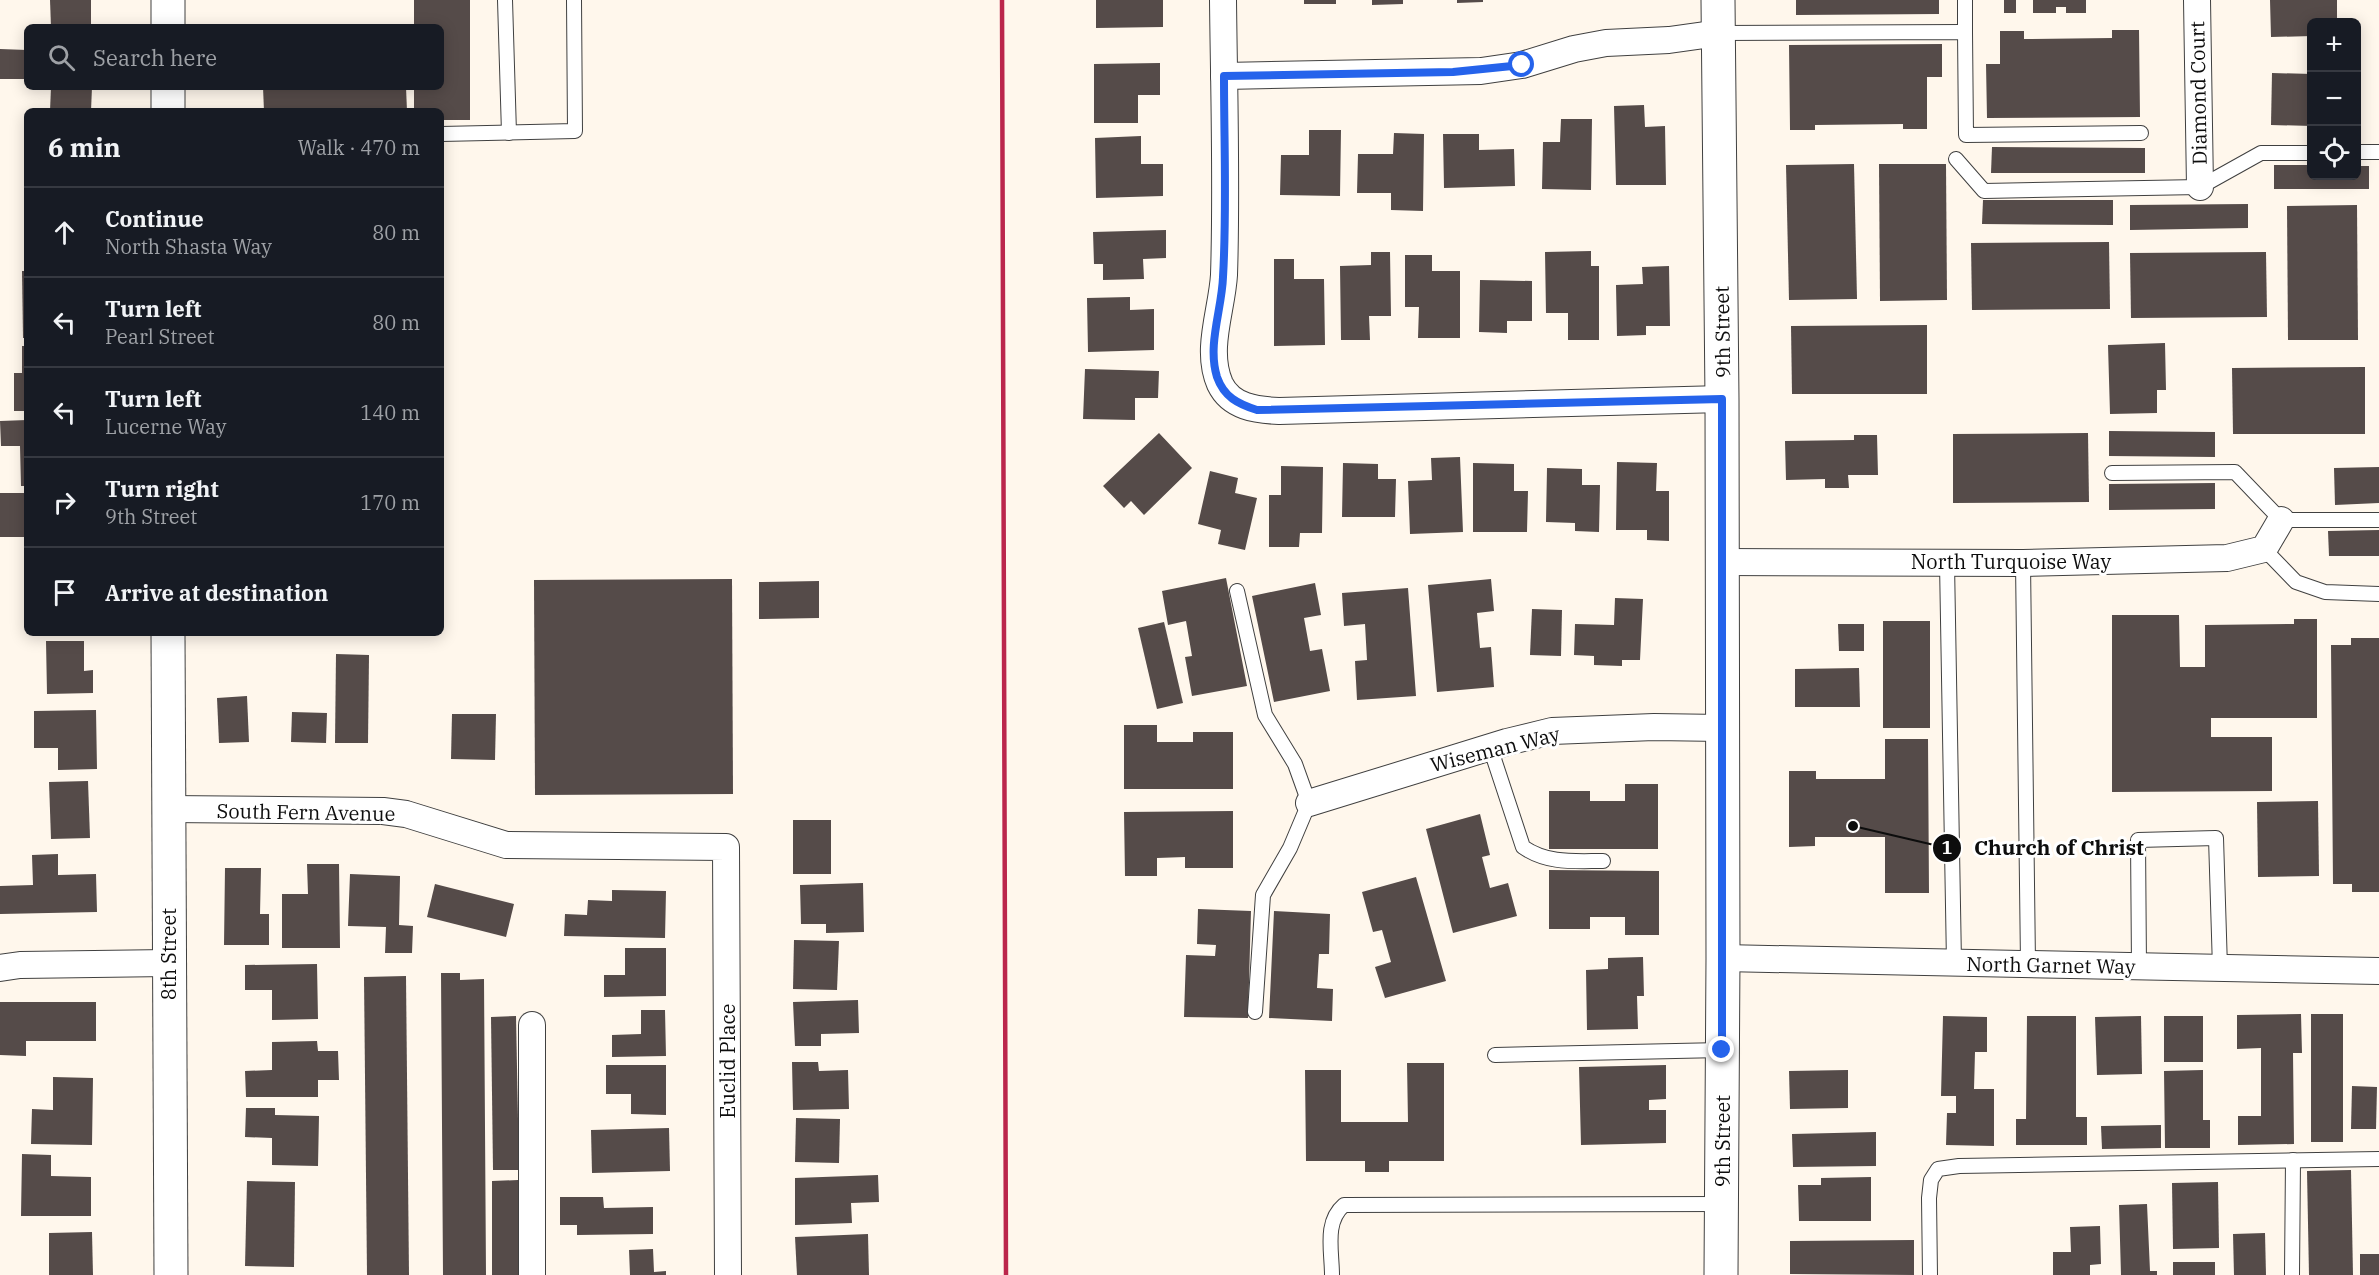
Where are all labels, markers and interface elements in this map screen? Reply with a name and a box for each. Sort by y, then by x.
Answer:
map controls [2307,18,2361,180]
button: + [2307,18,2361,72]
street label: Diamond Court [2183,21,2213,165]
search box [24,24,444,90]
icon: search [45,41,78,74]
text: Search here [93,43,217,72]
route start [1508,51,1534,77]
button: − [2307,72,2361,126]
button: locate [2307,126,2361,180]
text: 6 min [48,130,121,164]
text: Walk · 470 m [298,134,420,161]
text: Continue [105,204,204,233]
icon: ahead [48,216,81,249]
text: 80 m [372,219,420,246]
text: North Shasta Way [105,233,272,260]
street label: 9th Street [1708,286,1736,378]
text: Turn left [105,294,201,323]
icon: left [48,306,81,339]
text: 80 m [372,309,420,336]
text: Pearl Street [105,323,215,350]
text: Turn left [105,384,201,413]
icon: left [48,396,81,429]
text: 140 m [360,399,420,426]
text: Lucerne Way [105,413,226,440]
text: Turn right [105,474,219,503]
icon: right [48,486,81,519]
text: 170 m [360,489,420,516]
text: 9th Street [105,503,197,530]
street label: North Turquoise Way [1911,548,2112,575]
icon: arrive [48,576,81,609]
text: Arrive at destination [105,578,328,607]
street label: Wiseman Way [1427,720,1563,778]
street label: South Fern Avenue [216,797,396,827]
callout: Church of Christ [1932,828,2156,867]
text: Church of Christ [1974,833,2144,861]
text: 1 [1942,836,1953,859]
street label: 8th Street [155,908,182,1000]
street label: North Garnet Way [1966,950,2136,980]
street label: Euclid Place [714,1004,741,1118]
route end [1708,1036,1734,1062]
street label: 9th Street [1709,1095,1736,1187]

